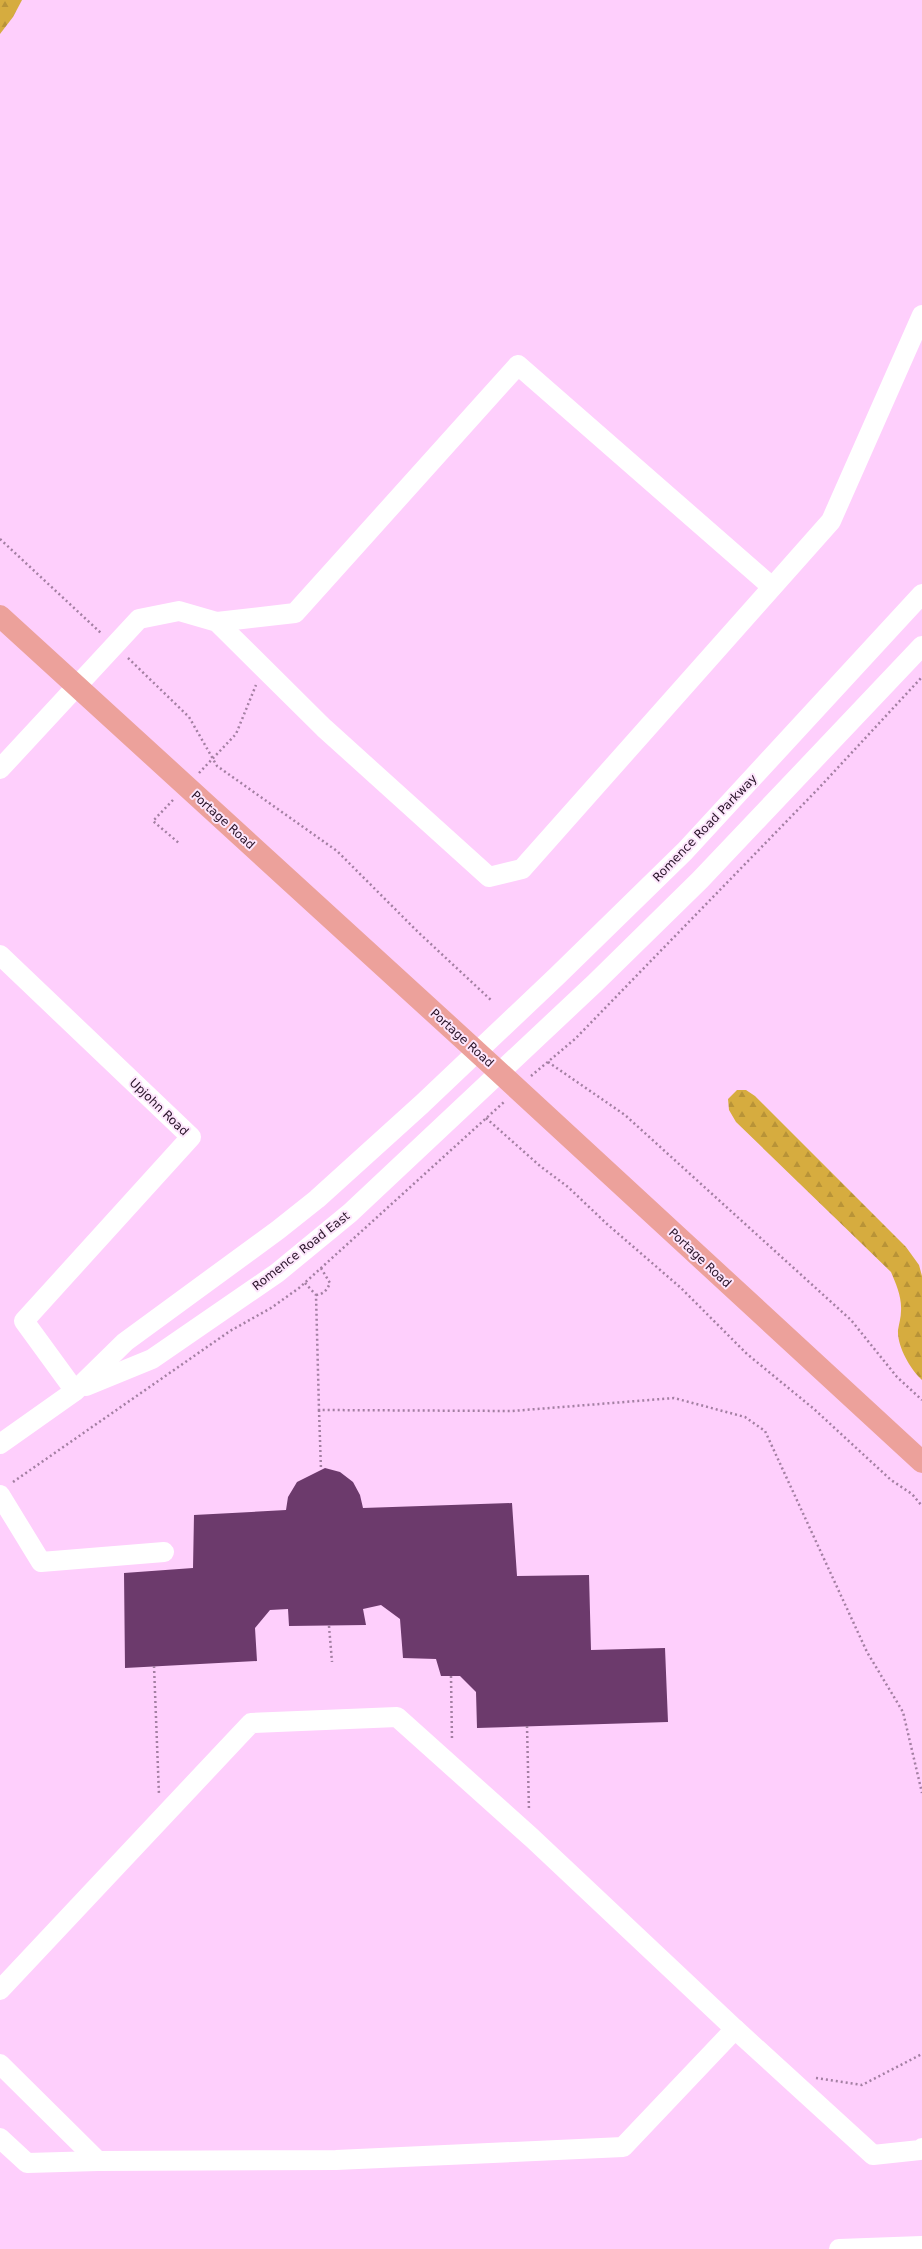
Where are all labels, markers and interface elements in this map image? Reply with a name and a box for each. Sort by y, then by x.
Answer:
street label: Romence Road Parkway [650,771,760,885]
street label: Portage Road [189,788,257,852]
street label: Portage Road [428,1006,496,1070]
street label: Upjohn Road [127,1075,191,1139]
street label: Romence Road East [250,1209,353,1293]
street label: Portage Road [666,1226,734,1290]

